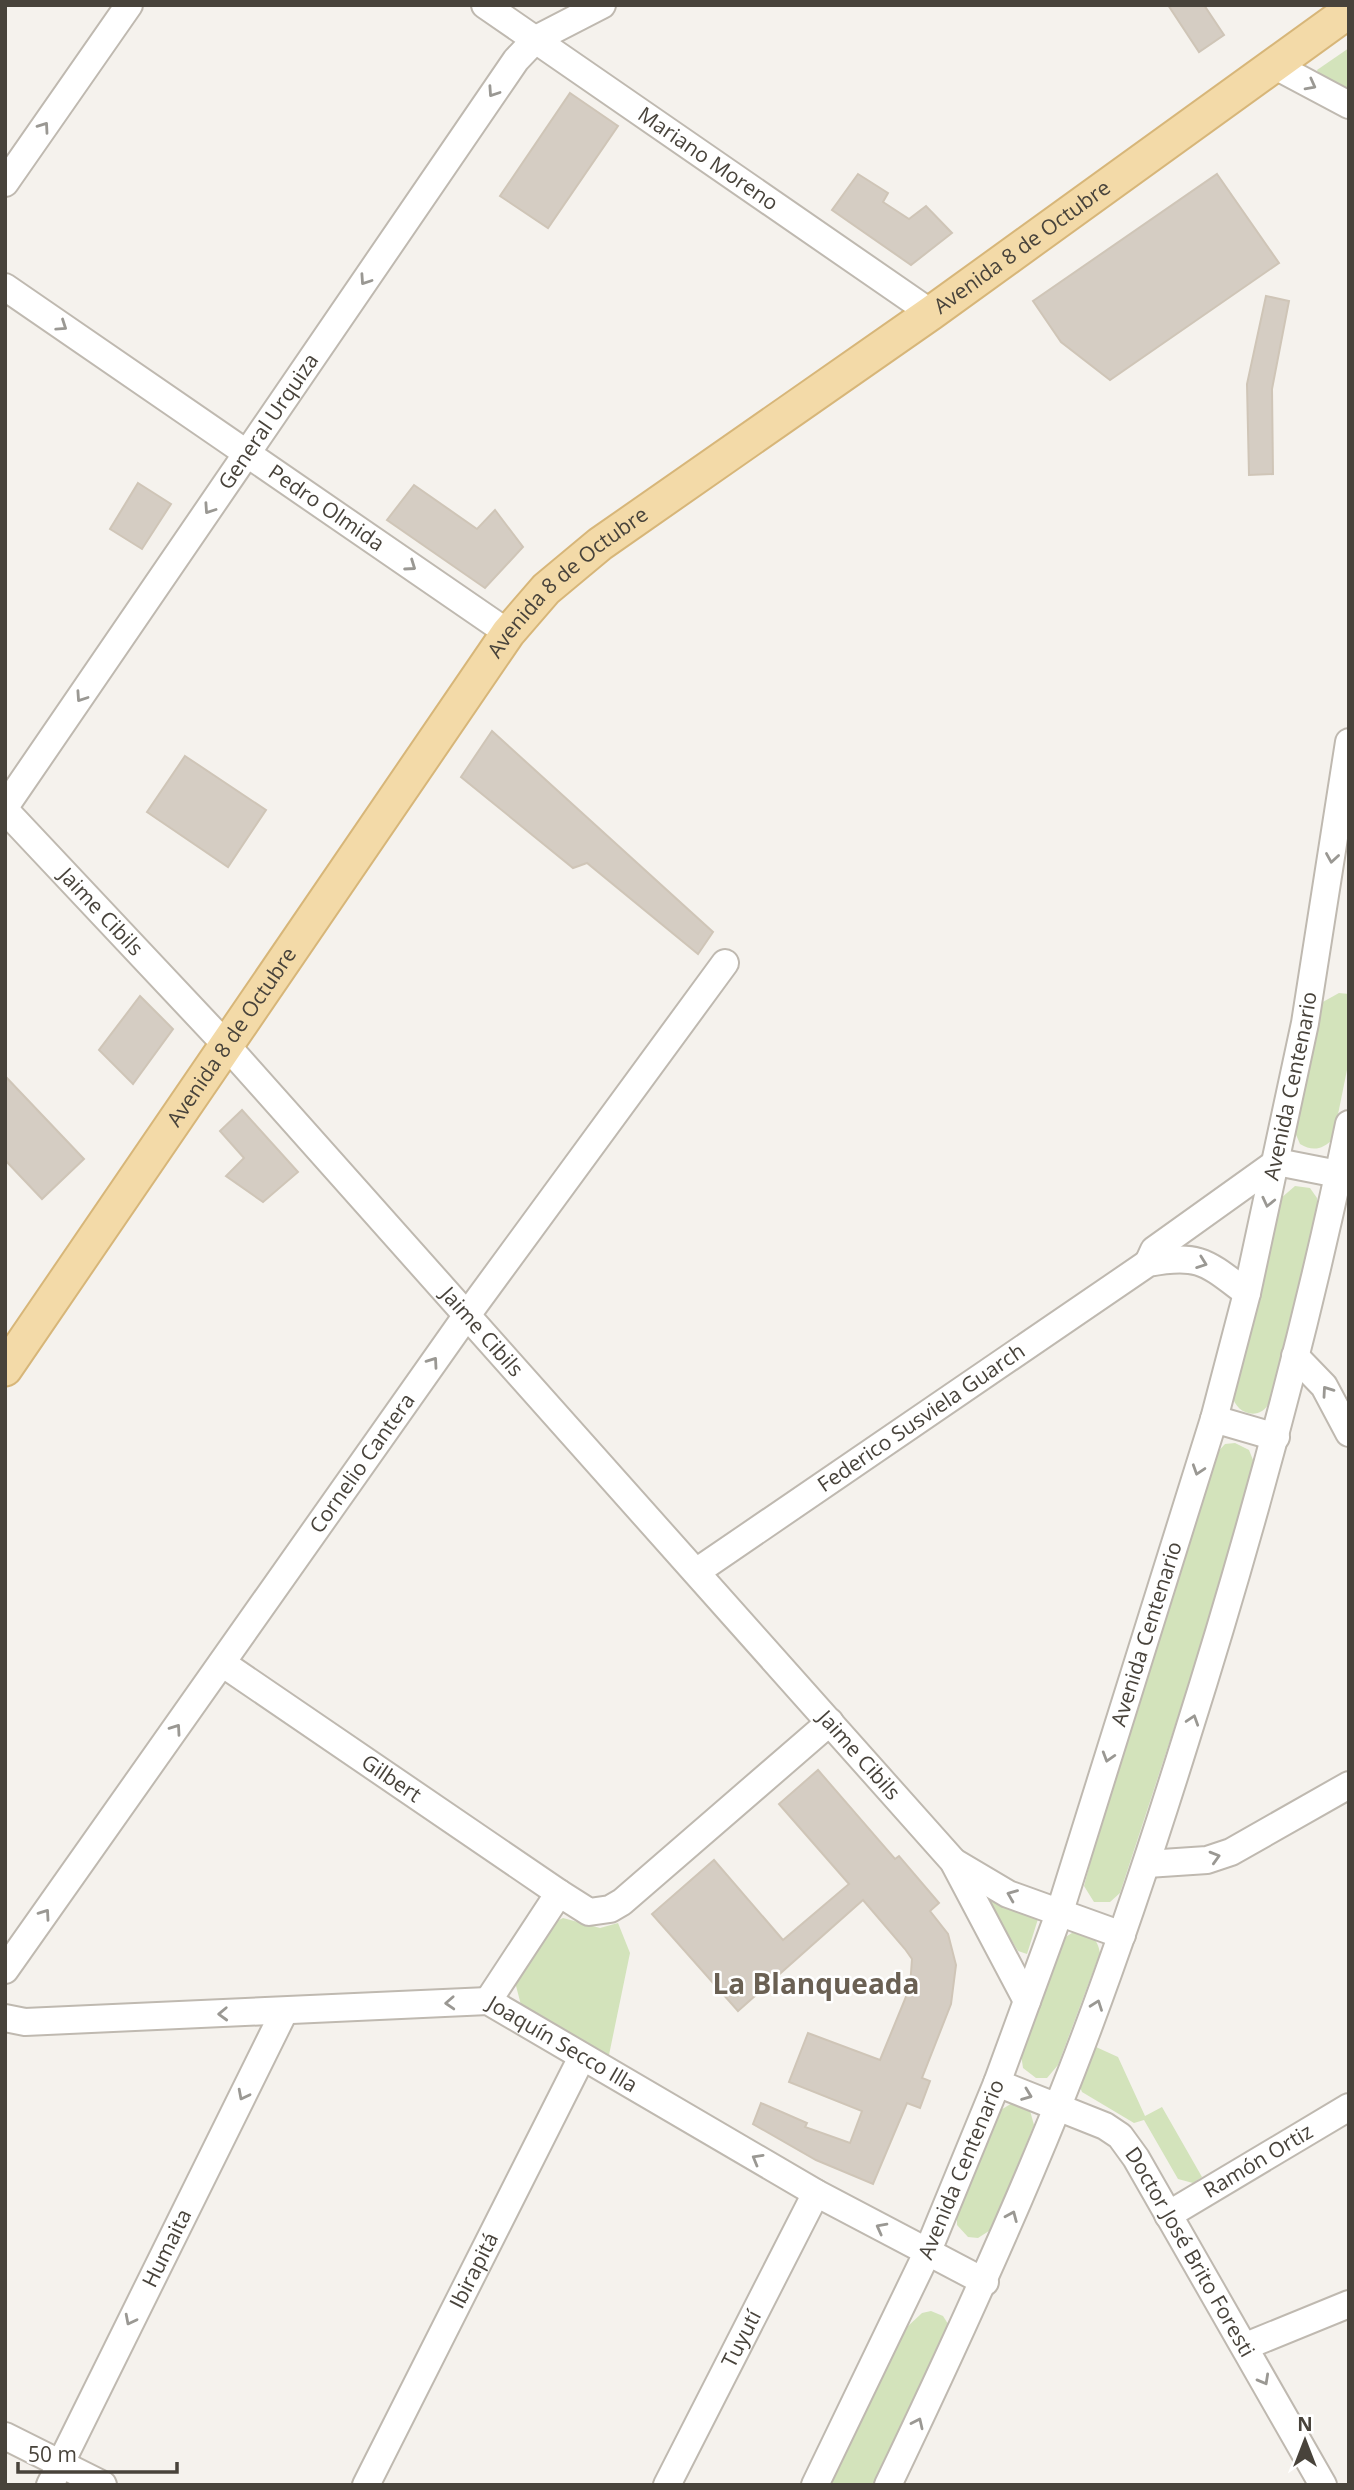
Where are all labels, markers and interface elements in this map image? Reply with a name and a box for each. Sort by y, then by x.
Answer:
one-way arrow [1303,76,1316,90]
one-way arrow [489,84,501,97]
street label: Mariano Moreno [633,100,784,216]
one-way arrow [36,122,48,135]
street label: Avenida 8 de Octubre [928,173,1115,320]
one-way arrow [361,272,373,285]
one-way arrow [54,318,67,330]
street label: General Urquiza [211,347,324,495]
street label: Pedro Olmida [263,457,390,557]
street label: Avenida 8 de Octubre [480,500,653,663]
one-way arrow [205,501,217,514]
one-way arrow [403,558,416,570]
one-way arrow [76,689,89,702]
one-way arrow [1325,852,1340,864]
street label: Jaime Cibils [52,860,150,961]
street label: Avenida 8 de Octubre [160,941,302,1132]
street label: Avenida Centenario [1257,990,1323,1183]
one-way arrow [1261,1196,1276,1208]
one-way arrow [1195,1255,1208,1269]
street label: Jaime Cibils [434,1279,530,1382]
street label: Federico Susviela Guarch [812,1336,1030,1498]
one-way arrow [425,1357,437,1370]
one-way arrow [1323,1386,1335,1399]
street label: Cornelio Cantera [302,1387,421,1538]
one-way arrow [1192,1463,1207,1475]
street label: Avenida Centenario [1104,1538,1188,1729]
street label: Jaime Cibils [811,1702,907,1806]
one-way arrow [1184,1714,1199,1726]
one-way arrow [168,1724,180,1737]
street label: Gilbert [356,1747,427,1808]
one-way arrow [1102,1750,1116,1762]
one-way arrow [1208,1850,1220,1865]
one-way arrow [1007,1889,1019,1903]
one-way arrow [37,1909,49,1922]
district label: La Blanqueada [713,1964,919,2002]
street label: Joaquín Secco Illa [481,1988,643,2098]
one-way arrow [444,1996,455,2011]
one-way arrow [1088,1999,1102,2011]
one-way arrow [217,2007,228,2022]
street label: Avenida Centenario [911,2075,1010,2263]
one-way arrow [1021,2087,1033,2101]
one-way arrow [237,2088,251,2100]
street label: Ramón Ortiz [1198,2117,1318,2204]
street label: Doctor José Brito Foresti [1119,2141,1262,2362]
one-way arrow [752,2154,764,2167]
street label: Humaita [135,2204,197,2292]
one-way arrow [1004,2211,1018,2223]
one-way arrow [876,2223,888,2236]
street label: Ibirapitá [442,2228,504,2313]
street label: Tuyutí [714,2304,767,2372]
one-way arrow [125,2313,139,2325]
one-way arrow [1256,2372,1269,2385]
north arrow [1270,2406,1340,2476]
text: N [1297,2411,1313,2437]
one-way arrow [910,2418,924,2430]
scale bar [18,2430,177,2474]
text: 50 m [28,2440,77,2468]

